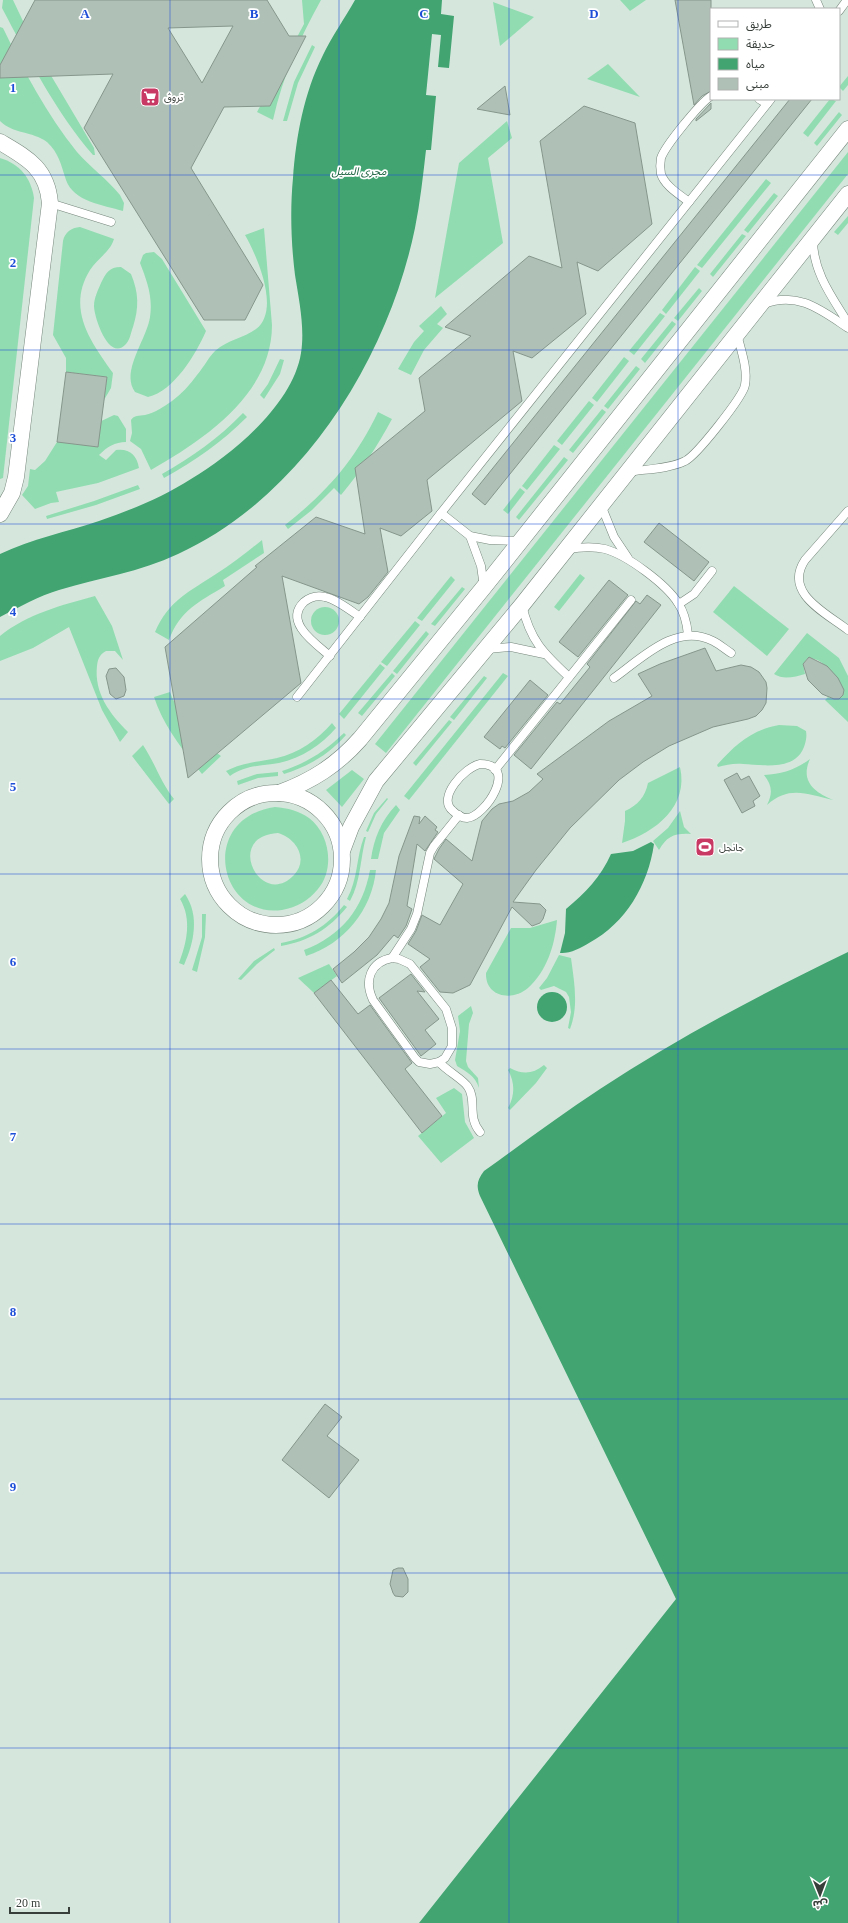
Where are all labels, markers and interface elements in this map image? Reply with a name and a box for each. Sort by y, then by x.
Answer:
text: A [80,6,90,21]
text: B [250,6,259,21]
text: C [419,6,429,21]
text: D [589,6,599,21]
legend [710,8,840,100]
text: طريق [746,17,772,32]
text: حديقة [746,37,775,51]
text: مياه [746,57,765,71]
text: مبنى [746,77,769,91]
text: 1 [10,80,16,95]
supermarket icon: تروڨ [139,86,161,108]
place label: تروڨ [164,92,183,104]
water label: مجرى السيل [331,165,387,178]
text: 2 [10,255,16,270]
text: 3 [10,430,17,445]
text: 4 [10,604,17,619]
text: 5 [10,779,17,794]
sports icon: جانجل [694,836,716,858]
place label: جانجل [719,842,744,853]
text: 6 [10,954,17,969]
text: 7 [10,1129,17,1144]
text: 8 [10,1304,17,1319]
text: 9 [10,1479,17,1494]
north arrow [800,1875,840,1915]
scale bar [10,1889,69,1915]
text: 20 m [16,1896,41,1910]
text: ش [813,1898,828,1911]

